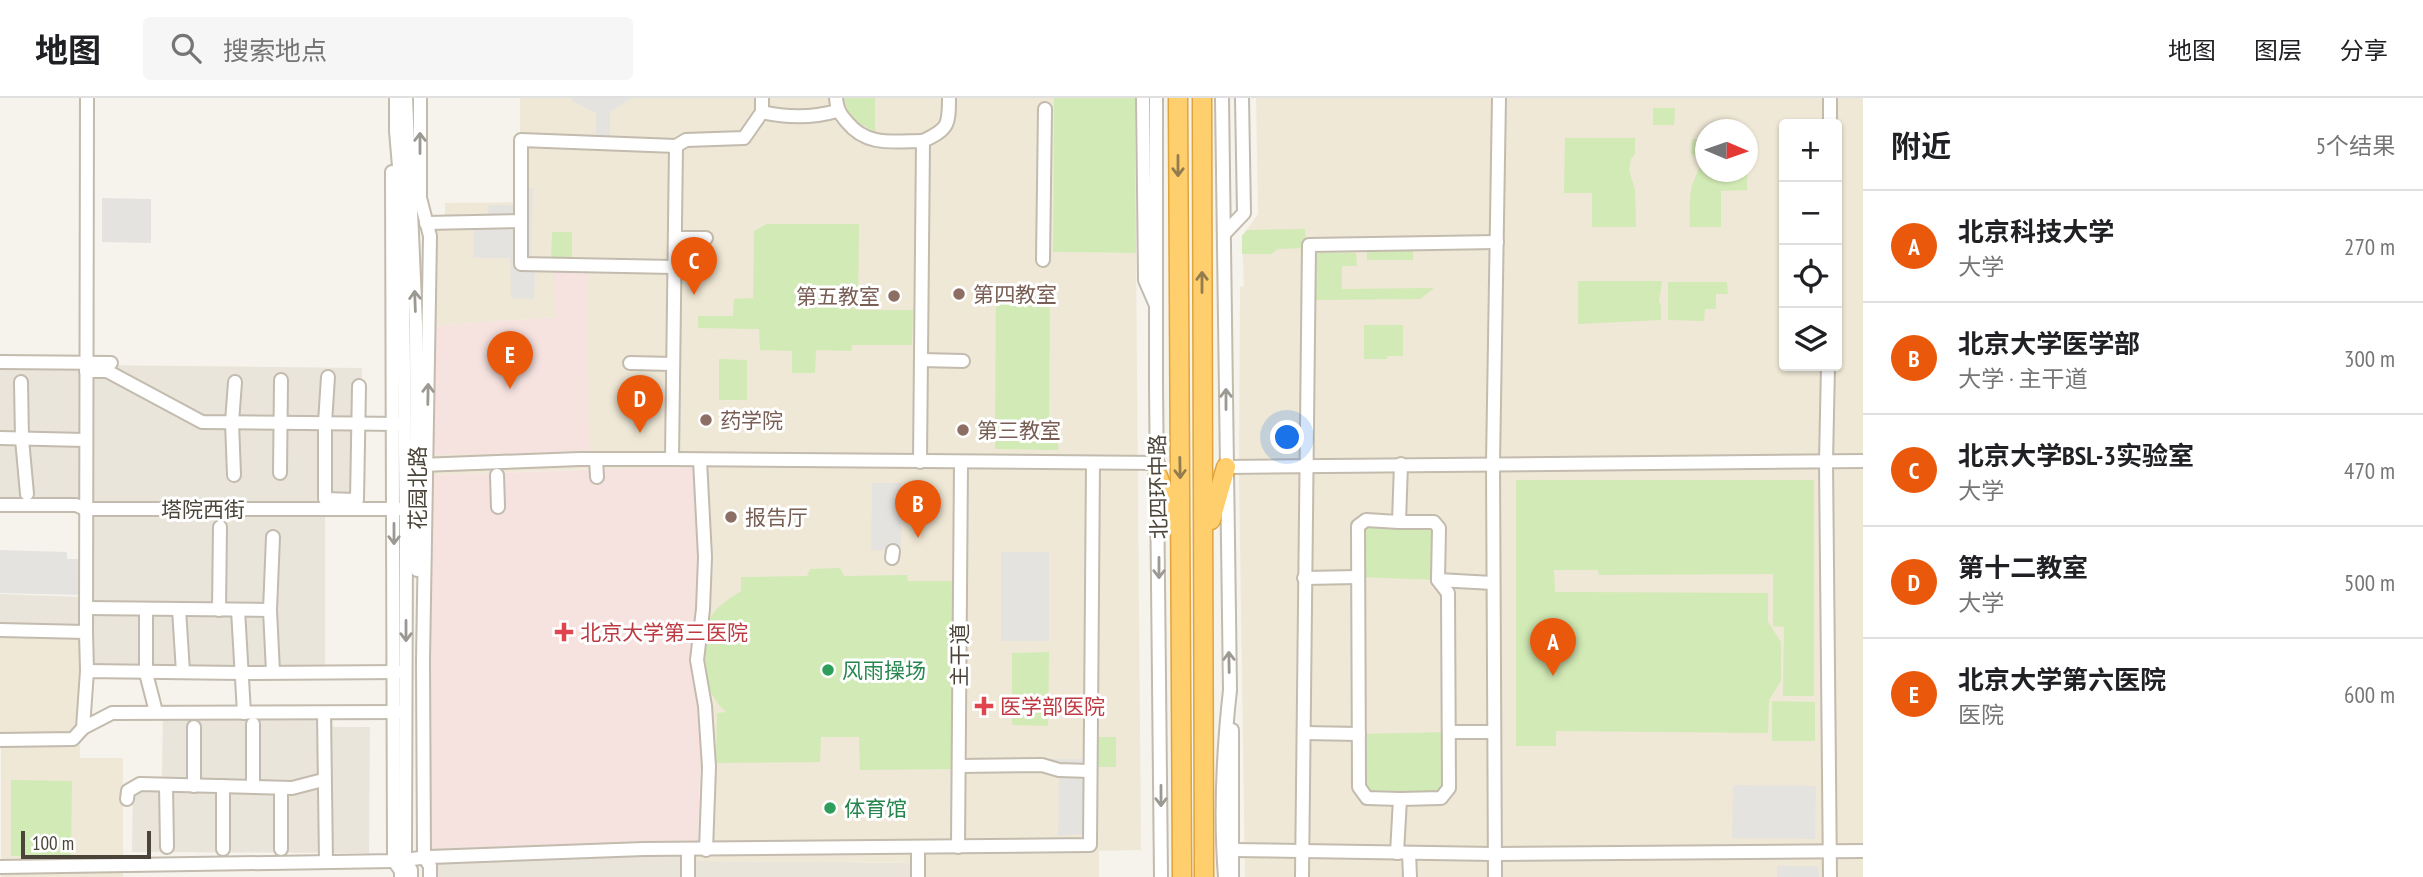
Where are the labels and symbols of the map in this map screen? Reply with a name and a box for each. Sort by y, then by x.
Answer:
north arrow [1695,119,1758,182]
one-way arrow [413,132,427,155]
one-way arrow [1171,154,1185,177]
pin: C [671,237,717,295]
one-way arrow [1195,271,1209,294]
place label: 第四教室 [973,281,1057,308]
place label: 第五教室 [796,283,880,310]
marker: 第四教室 [951,286,967,302]
marker: 第五教室 [886,288,902,304]
one-way arrow [409,290,422,313]
pin: E [487,331,533,389]
pin: D [617,375,663,433]
one-way arrow [421,383,435,406]
one-way arrow [1219,387,1233,410]
place label: 药学院 [720,407,783,434]
marker: 药学院 [698,412,714,428]
place label: 第三教室 [977,417,1061,444]
your location [1270,420,1304,454]
marker: 第三教室 [955,422,971,438]
street label: 北四环中路 [1144,434,1172,540]
street label: 花园北路 [404,446,431,530]
one-way arrow [1173,456,1187,479]
pin: B [895,480,941,538]
street label: 塔院西街 [161,496,245,523]
place label: 报告厅 [745,504,808,531]
marker: 报告厅 [723,509,739,525]
one-way arrow [387,523,401,546]
one-way arrow [1152,557,1166,580]
pin: A [1530,618,1576,676]
place label: 北京大学第三医院 [580,619,748,646]
one-way arrow [399,620,413,643]
marker: 北京大学第三医院 [554,622,574,642]
street label: 主干道 [946,624,973,687]
one-way arrow [1223,651,1236,674]
place label: 风雨操场 [842,657,926,684]
marker: 风雨操场 [820,662,836,678]
place label: 医学部医院 [1000,693,1105,720]
marker: 医学部医院 [974,696,994,716]
one-way arrow [1154,784,1168,807]
place label: 体育馆 [844,795,907,822]
marker: 体育馆 [822,800,838,816]
scale bar [21,828,150,860]

